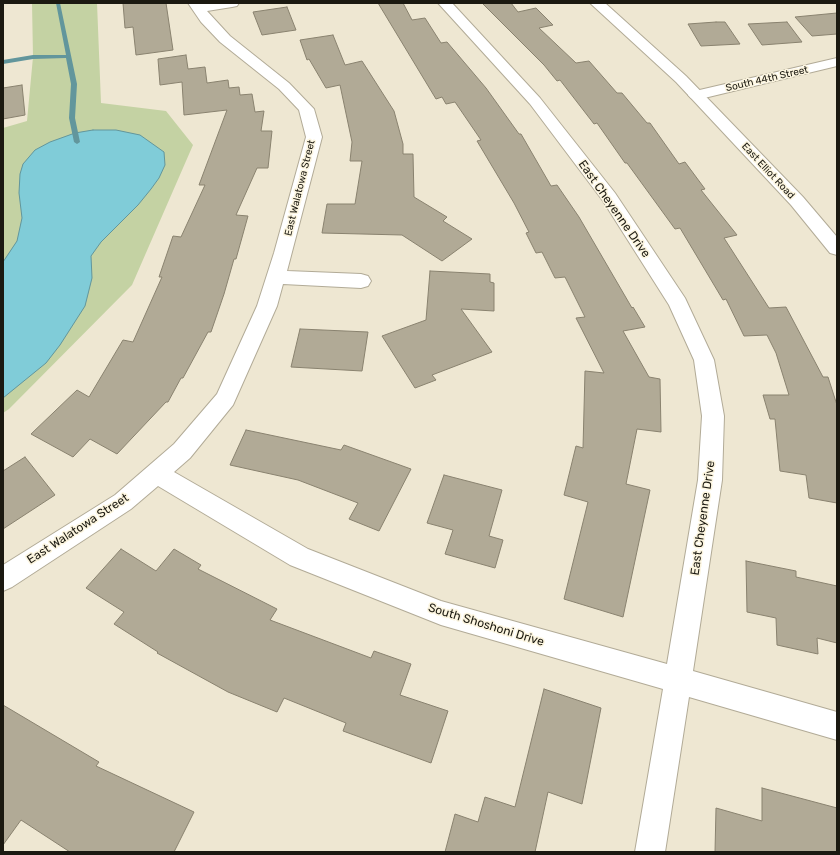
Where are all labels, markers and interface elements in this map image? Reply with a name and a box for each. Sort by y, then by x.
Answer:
street label: South 44th Street [725,64,809,94]
street label: East Walatowa Street [282,139,318,237]
street label: East Elliot Road [739,141,797,201]
street label: East Cheyenne Drive [575,158,653,260]
street label: East Cheyenne Drive [688,460,718,576]
street label: East Walatowa Street [25,491,131,567]
street label: South Shoshoni Drive [426,601,546,649]

